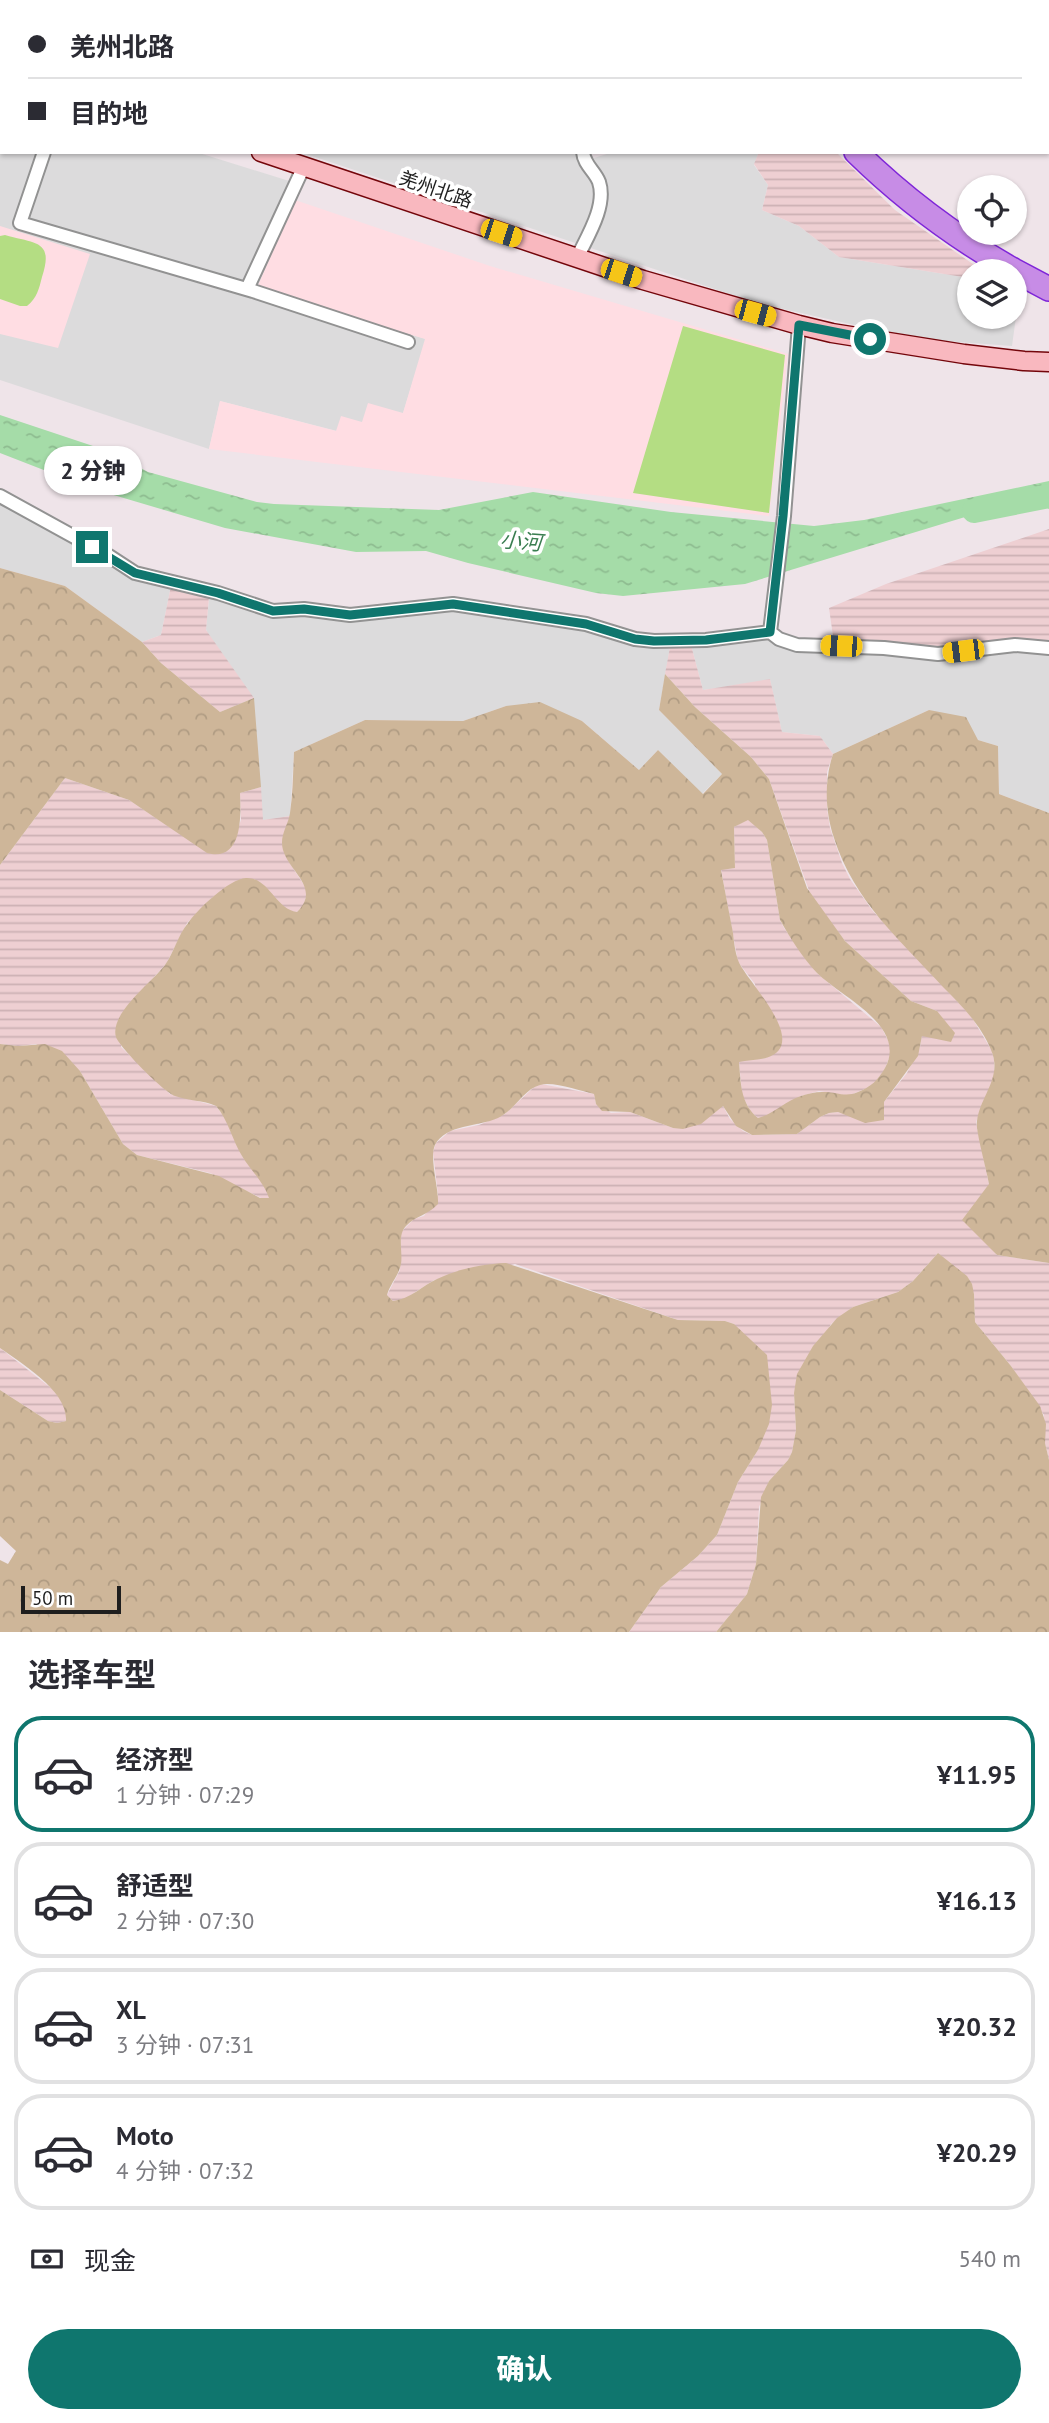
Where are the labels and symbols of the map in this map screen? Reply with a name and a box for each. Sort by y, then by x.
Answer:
street label: 羌州北路 [396,165,476,213]
car [478,217,525,249]
car [598,257,645,289]
car [732,297,779,329]
route start [854,323,886,355]
callout: 2 分钟 [43,446,141,494]
water label: 小河 [499,526,547,557]
route end [76,531,108,563]
car [820,635,863,657]
car [941,638,986,664]
scale bar [21,1583,121,1615]

